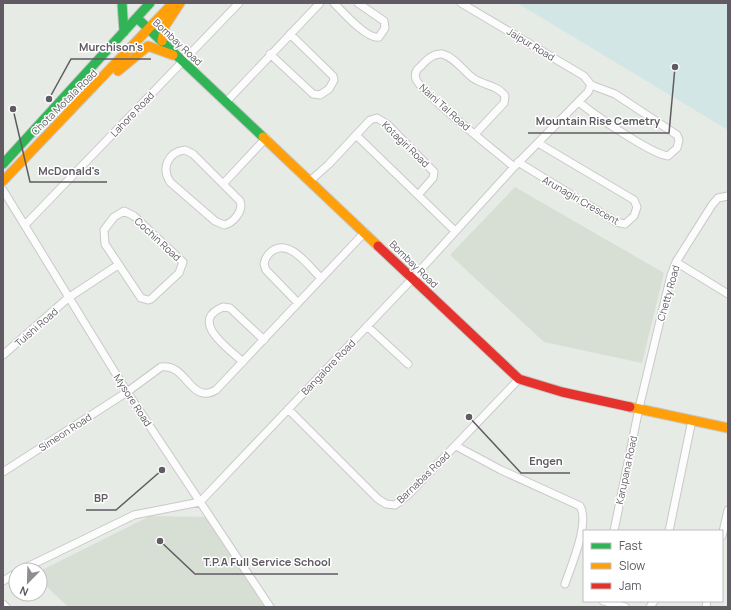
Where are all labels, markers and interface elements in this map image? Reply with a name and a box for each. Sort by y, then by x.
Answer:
street label: Bombay Road [150,16,206,69]
street label: Jaipur Road [504,24,558,64]
callout: Murchison's [71,36,151,59]
text: Murchison's [79,39,143,54]
street label: Chota Motala Road [28,66,100,138]
street label: Naini Tal Road [417,80,473,134]
street label: Lahore Road [107,88,157,140]
callout: Mountain Rise Cemetry [528,110,669,133]
text: Mountain Rise Cemetry [536,113,661,128]
street label: Kotagiri Road [379,118,433,170]
callout: McDonald's [30,159,107,182]
text: McDonald's [38,163,100,178]
street label: Arunagiri Crescent [540,172,622,228]
street label: Cochin Road [132,214,184,264]
street label: Bombay Road [387,237,441,291]
street label: Chetty Road [653,263,683,322]
street label: Tuishi Road [11,304,61,350]
street label: Bangalore Road [298,336,358,398]
street label: Mysore Road [111,371,155,429]
street label: Simeon Road [36,410,94,454]
street label: Karupana Road [612,434,640,506]
street label: Barnabas Road [393,448,453,506]
callout: Engen [521,450,570,473]
text: Engen [529,453,563,468]
callout: BP [86,487,116,510]
text: BP [94,490,108,505]
legend [583,530,723,602]
text: Fast [619,537,643,554]
callout: T.P.A Full Service School [195,551,338,574]
text: T.P.A Full Service School [203,554,331,569]
text: Slow [619,557,645,574]
north arrow [8,562,48,602]
text: Jam [619,577,641,594]
text: N [17,583,30,600]

